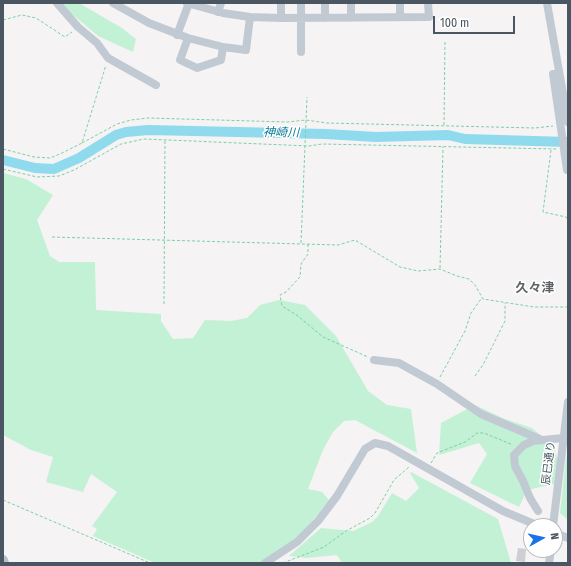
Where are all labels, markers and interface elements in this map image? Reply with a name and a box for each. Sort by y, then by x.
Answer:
scale bar [435,8,517,34]
text: 100 m [440,16,469,30]
water label: 神崎川 [263,125,299,141]
district label: 久々津 [516,280,554,296]
street label: 辰巳通り [540,440,558,486]
north arrow [523,518,563,558]
text: N [547,532,561,541]

